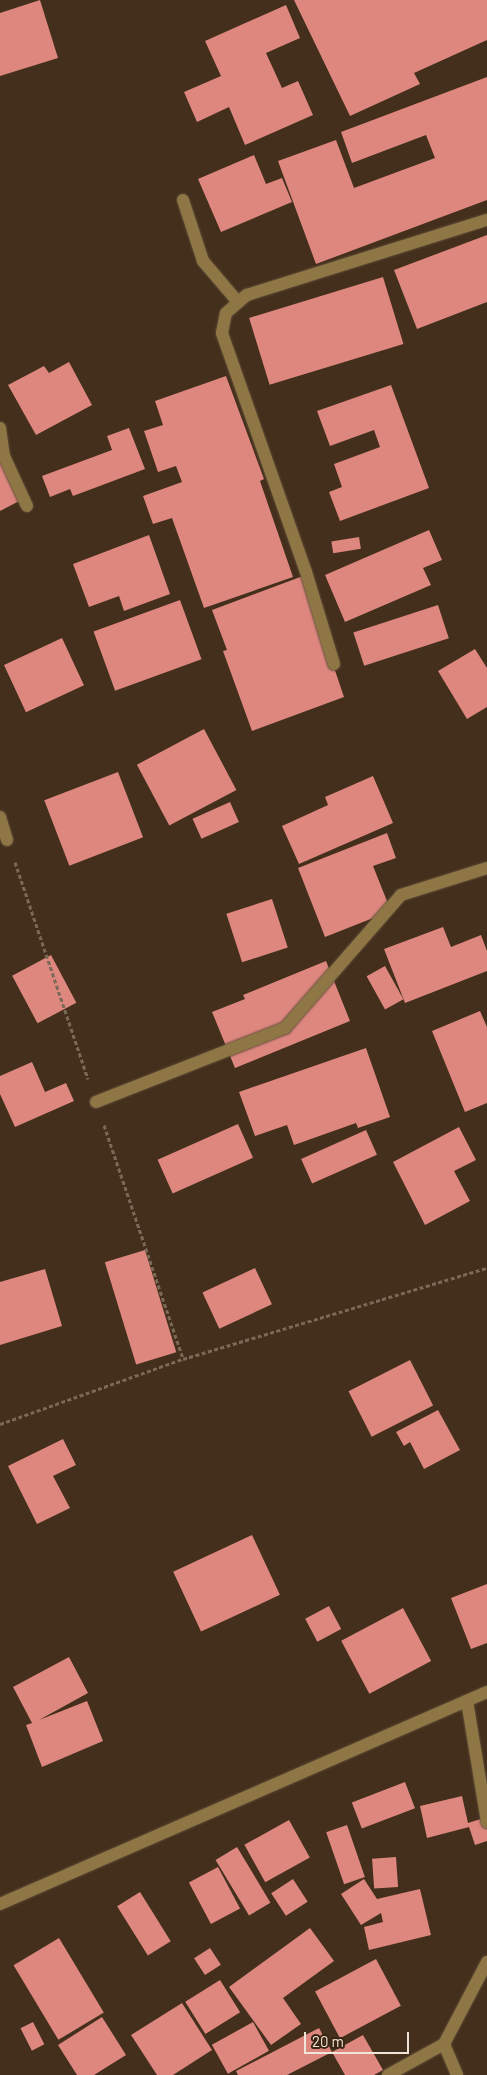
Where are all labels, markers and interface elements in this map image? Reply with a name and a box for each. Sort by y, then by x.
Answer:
scale bar [307,2022,412,2054]
text: 20 m [312,2032,344,2050]

